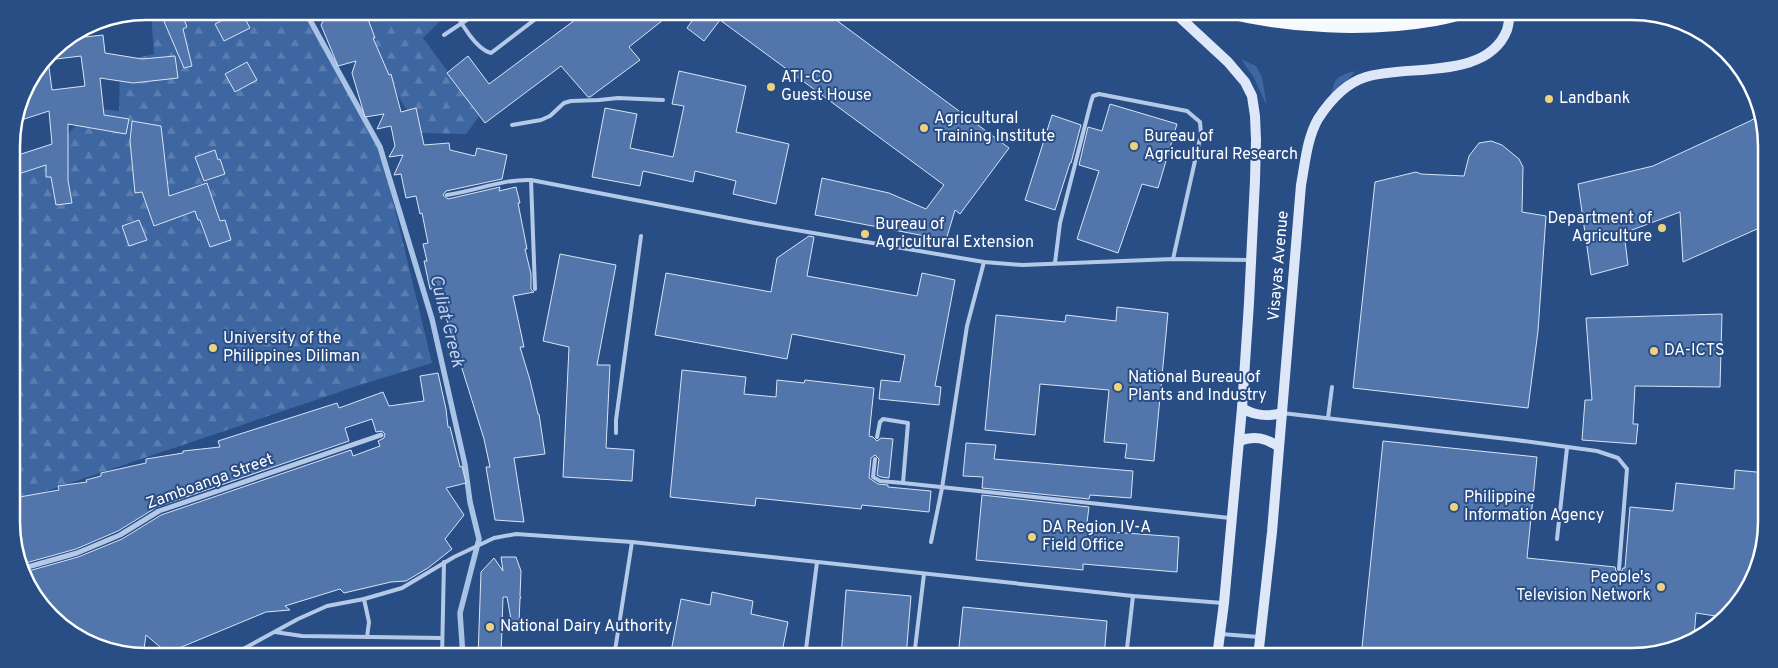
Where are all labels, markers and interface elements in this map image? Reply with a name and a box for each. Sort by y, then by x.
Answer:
place label: ATI-CO Guest House [781,68,872,106]
marker: ATI-CO Guest House [765,81,777,93]
place label: Landbank [1559,89,1630,109]
marker: Landbank [1543,93,1555,105]
place label: Agricultural Training Institute [934,109,1055,147]
marker: Agricultural Training Institute [918,122,930,134]
place label: Bureau of Agricultural Research [1144,127,1298,165]
marker: Bureau of Agricultural Research [1128,140,1140,152]
place label: Department of Agriculture [1547,209,1653,247]
street label: Visayas Avenue [1264,210,1294,322]
place label: Bureau of Agricultural Extension [875,215,1034,253]
marker: Department of Agriculture [1656,222,1668,234]
marker: Bureau of Agricultural Extension [859,228,871,240]
water label: Culiat Creek [423,272,469,371]
place label: University of the Philippines Diliman [223,329,360,367]
place label: DA-ICTS [1664,341,1725,361]
marker: University of the Philippines Diliman [207,342,219,354]
marker: DA-ICTS [1648,345,1660,357]
place label: National Bureau of Plants and Industry [1128,368,1267,406]
marker: National Bureau of Plants and Industry [1112,381,1124,393]
street label: Zamboanga Street [144,450,276,514]
place label: Philippine Information Agency [1464,488,1604,526]
marker: Philippine Information Agency [1448,501,1460,513]
place label: DA Region IV-A Field Office [1042,518,1151,556]
marker: DA Region IV-A Field Office [1026,531,1038,543]
place label: People's Television Network [1516,568,1651,606]
marker: People's Television Network [1655,581,1667,593]
place label: National Dairy Authority [500,617,672,637]
marker: National Dairy Authority [484,621,496,633]

